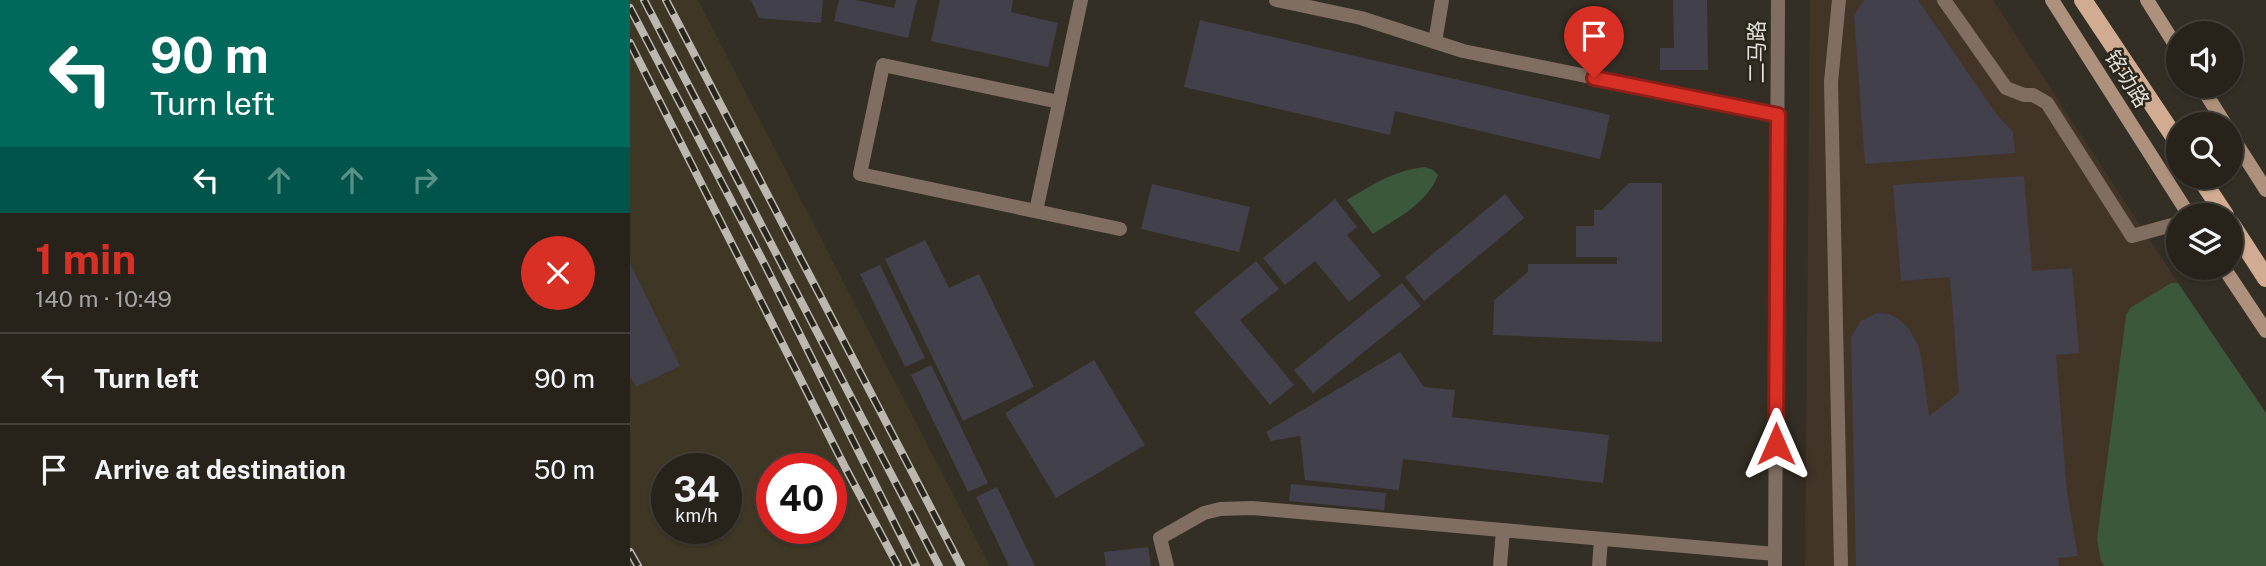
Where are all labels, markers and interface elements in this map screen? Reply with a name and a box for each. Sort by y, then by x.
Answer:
pin [1564,6,1624,78]
icon: arrive [1575,17,1613,55]
street label: 二马路 [1744,21,1769,84]
map controls [2166,21,2243,280]
button: sound [2166,21,2243,98]
text: 90 m [150,26,269,84]
icon: left [35,28,126,119]
street label: 铭功路 [2100,45,2155,112]
text: Turn left [150,85,275,122]
button: search [2166,112,2243,189]
icon: left [187,161,225,199]
icon: ahead [260,161,298,199]
icon: ahead [333,161,371,199]
icon: right [406,161,444,199]
button: layers [2166,203,2243,280]
text: 1 min [35,234,136,283]
button: close [521,236,595,310]
text: 140 m · 10:49 [35,285,172,312]
icon: left [35,360,73,398]
text: Turn left [94,363,199,394]
text: 90 m [534,363,595,394]
position arrow [1739,407,1813,481]
icon: arrive [35,451,73,489]
speed limit sign: 40 [756,453,847,544]
text: Arrive at destination [94,454,346,485]
text: 50 m [534,454,595,485]
text: 34 [673,469,720,510]
text: km/h [675,505,718,526]

